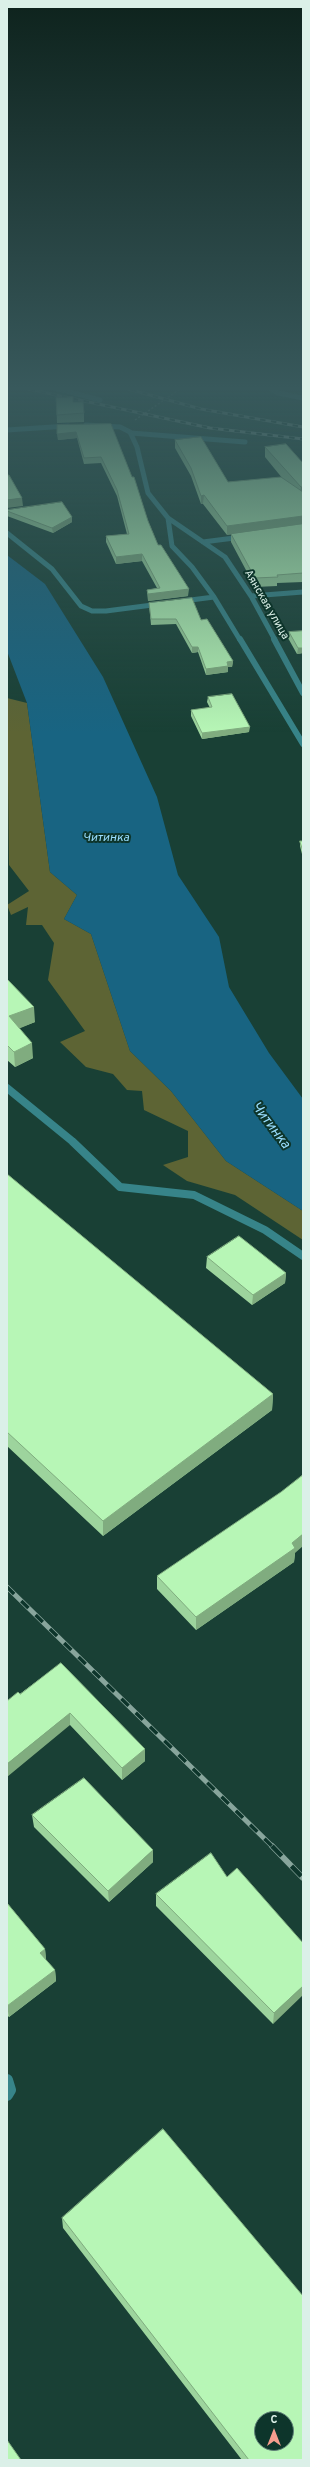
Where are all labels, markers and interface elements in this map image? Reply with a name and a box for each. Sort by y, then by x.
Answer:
street label: Аянская улица [241,568,291,642]
water label: Читинка [83,832,129,846]
water label: Читинка [247,1099,293,1153]
north arrow [254,2411,294,2451]
text: С [270,2413,278,2427]

